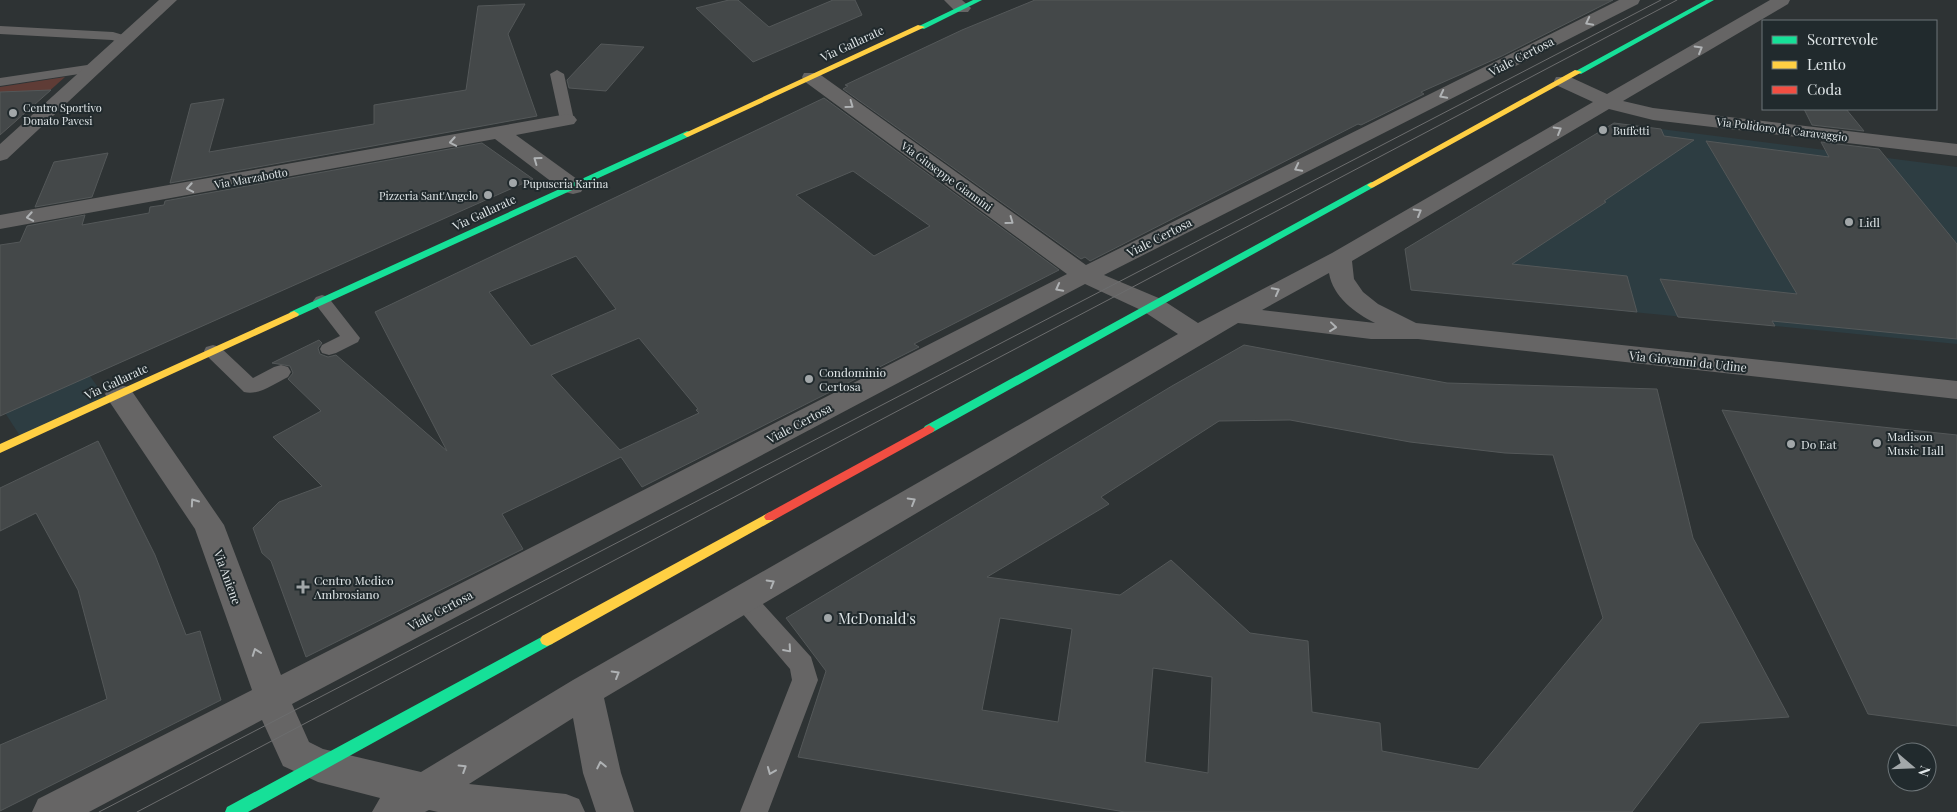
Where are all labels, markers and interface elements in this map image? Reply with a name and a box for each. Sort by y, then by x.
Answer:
one-way arrow [1585,16,1594,26]
legend [1762,20,1937,110]
street label: Via Gallarate [817,21,886,65]
text: Scorrevole [1807,29,1878,49]
street label: Viale Certosa [1485,33,1556,80]
one-way arrow [1693,45,1702,55]
text: Lento [1807,54,1846,74]
text: Coda [1807,79,1842,99]
one-way arrow [1440,89,1449,99]
place label: Centro Sportivo Donato Pavesi [23,100,102,128]
one-way arrow [844,100,853,108]
marker: Centro Sportivo Donato Pavesi [7,107,19,119]
street label: Via Polidoro da Caravaggio [1715,113,1848,144]
place label: Buffetti [1613,123,1649,138]
marker: Buffetti [1597,124,1609,136]
one-way arrow [1553,127,1562,137]
one-way arrow [449,137,457,147]
street label: Via Giuseppe Giannini [898,137,996,214]
one-way arrow [533,157,543,166]
one-way arrow [1294,162,1303,172]
street label: Via Marzabotto [212,164,289,192]
place label: Pupuseria Karina [523,176,609,191]
marker: Pupuseria Karina [507,177,519,189]
one-way arrow [185,183,194,193]
place label: Pizzeria Sant'Angelo [379,188,478,203]
marker: Pizzeria Sant'Angelo [482,189,494,201]
street label: Via Gallarate [449,190,518,234]
one-way arrow [1413,209,1422,219]
one-way arrow [25,211,34,221]
street label: Viale Certosa [1123,214,1194,261]
place label: Lidl [1859,214,1881,230]
one-way arrow [1004,215,1014,224]
marker: Lidl [1843,216,1855,228]
one-way arrow [1055,282,1064,292]
one-way arrow [1271,287,1280,297]
one-way arrow [1329,321,1337,332]
street label: Via Giovanni da Udine [1627,347,1748,375]
street label: Via Gallarate [81,359,150,403]
place label: Condominio Certosa [819,364,886,394]
marker: Condominio Certosa [803,373,815,385]
street label: Viale Certosa [763,399,834,447]
place label: Madison Music Hall [1887,428,1944,458]
place label: Do Eat [1801,436,1838,452]
marker: Madison Music Hall [1871,437,1883,449]
marker: Do Eat [1785,438,1797,450]
one-way arrow [191,498,200,508]
one-way arrow [906,498,915,508]
street label: Via Aniene [210,547,245,606]
place label: Centro Medico Ambrosiano [313,572,394,602]
marker: Centro Medico Ambrosiano [296,580,310,594]
one-way arrow [766,580,775,590]
street label: Viale Certosa [404,586,475,634]
place label: McDonald's [838,608,916,628]
marker: McDonald's [822,612,834,624]
one-way arrow [782,643,791,652]
one-way arrow [252,648,262,656]
one-way arrow [610,670,619,680]
north arrow [1887,742,1937,792]
one-way arrow [596,761,607,770]
text: N [1914,764,1935,779]
one-way arrow [457,765,466,775]
one-way arrow [766,766,777,775]

